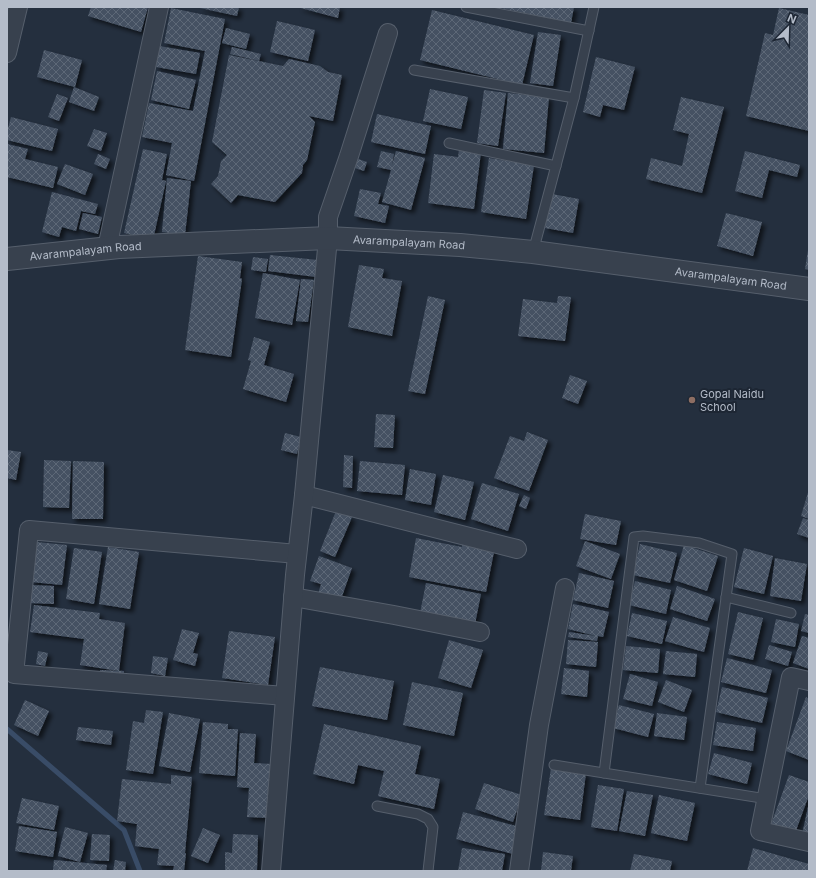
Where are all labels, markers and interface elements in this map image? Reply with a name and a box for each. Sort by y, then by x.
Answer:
north arrow [768,8,808,48]
text: N [785,11,799,27]
street label: Avarampalayam Road [353,232,466,252]
street label: Avarampalayam Road [29,239,142,264]
street label: Avarampalayam Road [674,264,788,293]
place label: Gopal Naidu School [700,387,764,414]
marker: Gopal Naidu School [687,395,697,405]

